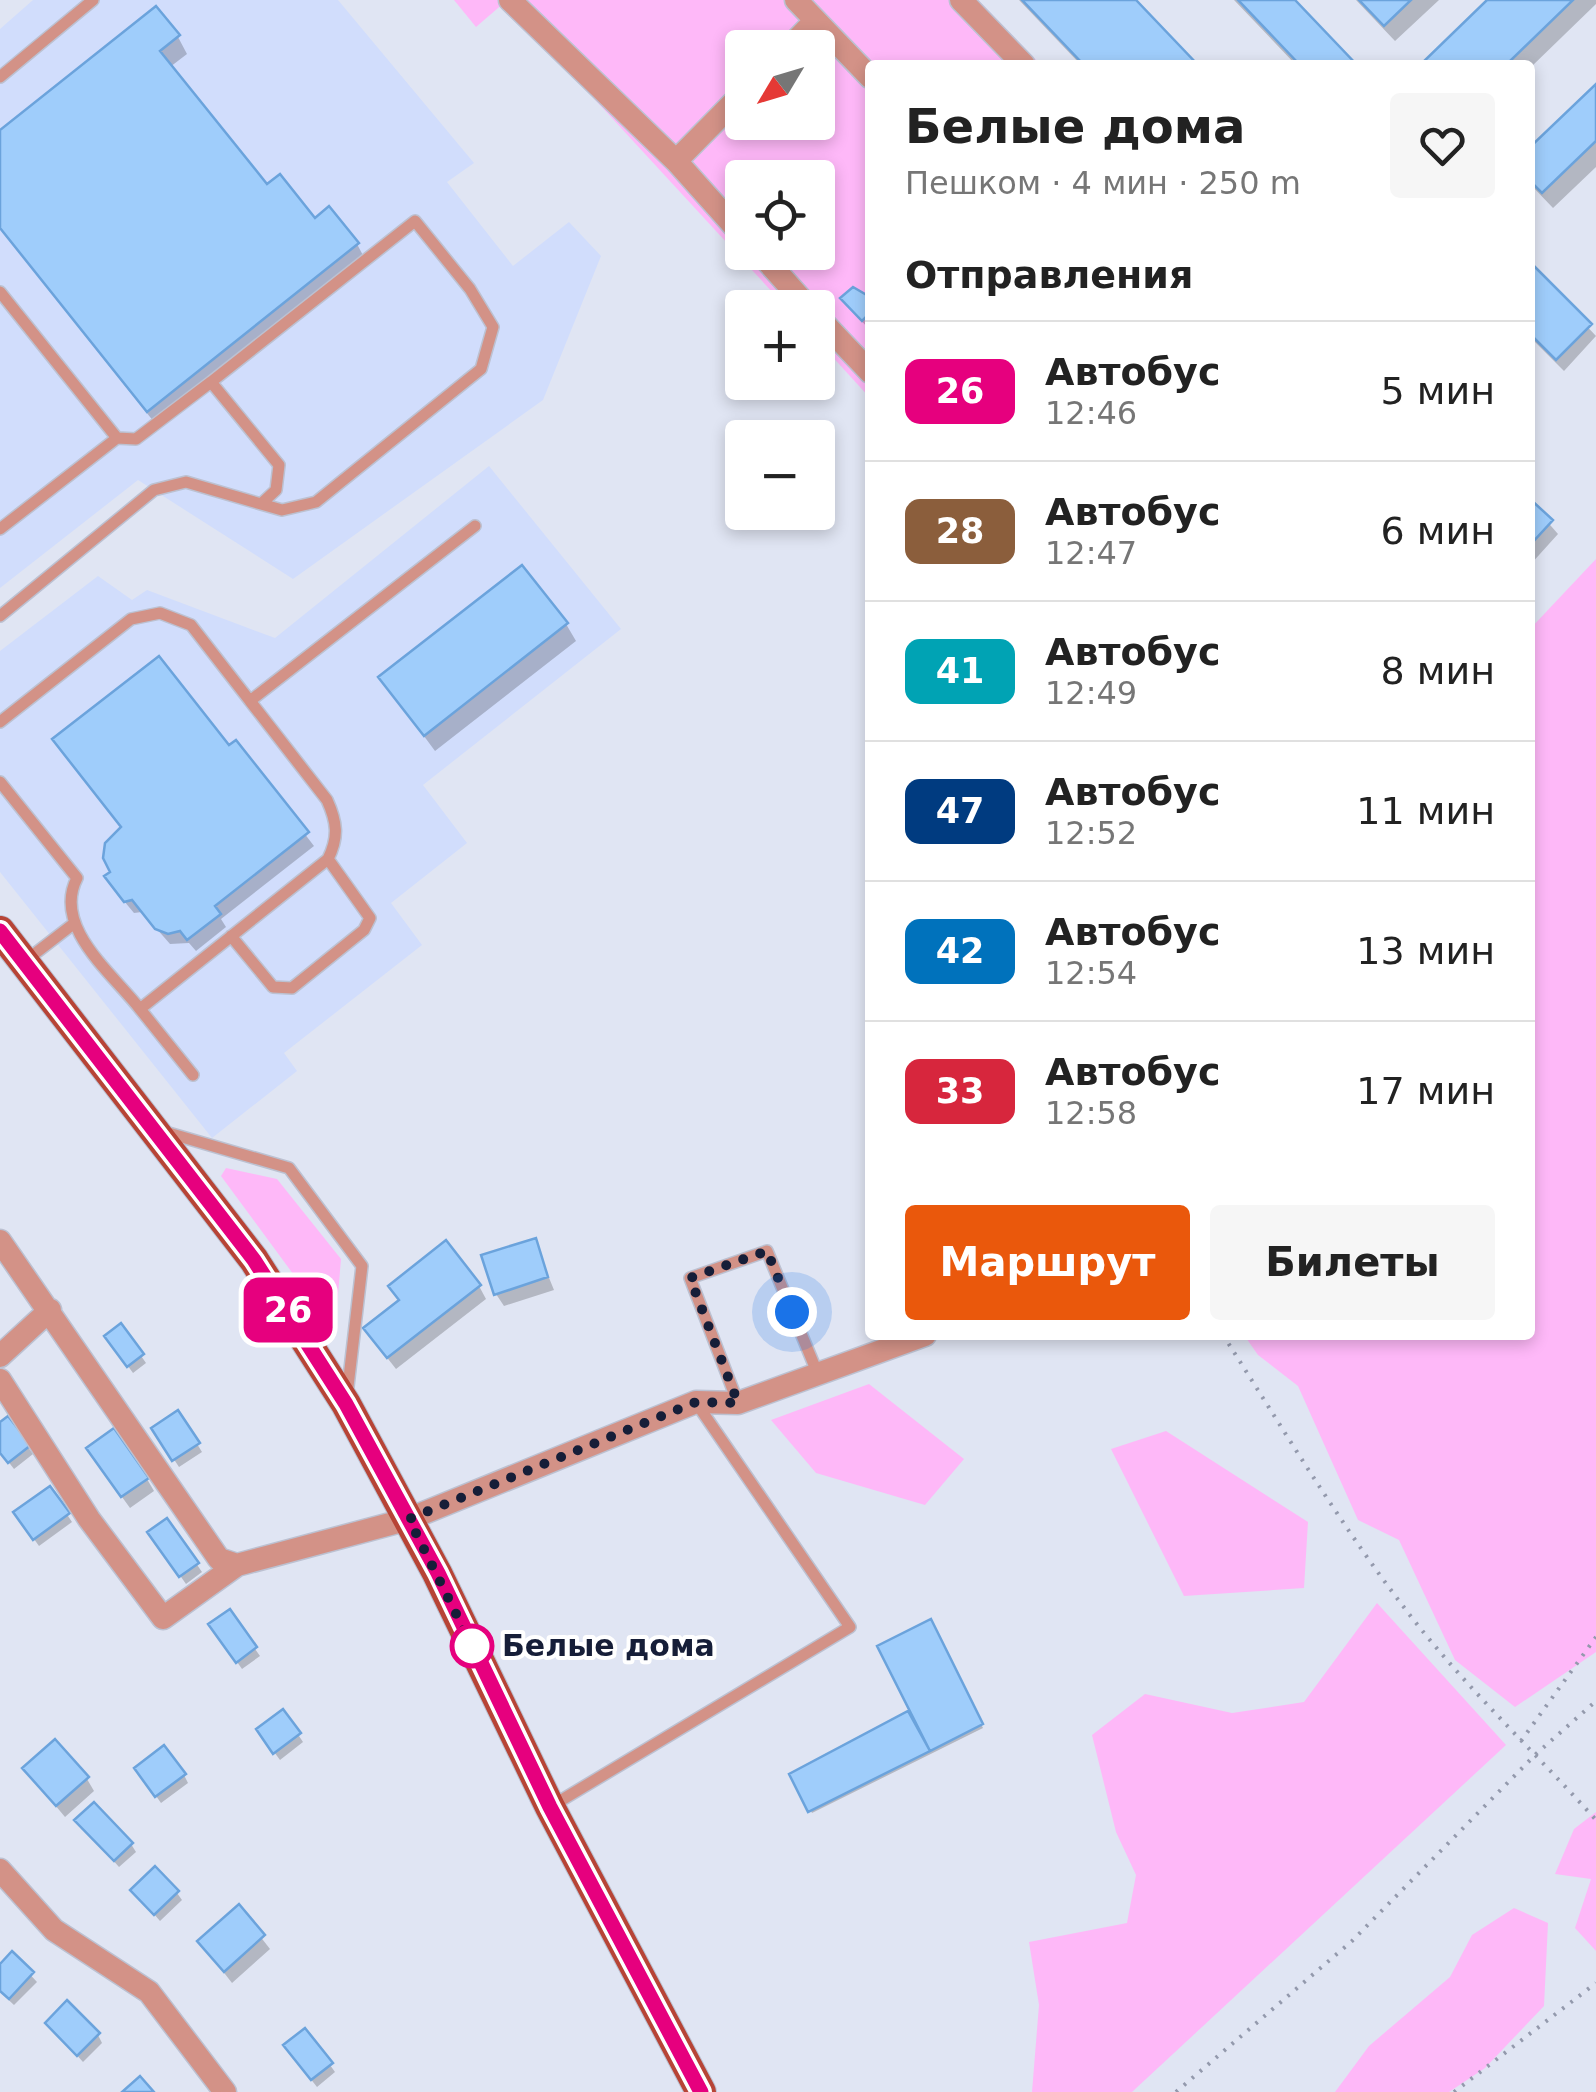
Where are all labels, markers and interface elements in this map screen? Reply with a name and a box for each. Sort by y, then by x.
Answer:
north arrow [725,30,835,140]
map controls [725,30,835,530]
button: heart [1390,93,1495,198]
text: Белые дома [905,98,1245,154]
button: locate [725,160,835,270]
text: Пешком · 4 мин · 250 m [905,164,1301,202]
text: Отправления [905,253,1193,297]
button: + [725,290,835,400]
text: Автобус [1045,350,1220,394]
text: 5 мин [1381,369,1495,413]
text: 26 [936,371,984,411]
text: 12:46 [1045,394,1137,432]
button: − [725,420,835,530]
text: Автобус [1045,490,1220,534]
text: 6 мин [1381,509,1495,553]
text: 28 [936,511,984,551]
text: 12:47 [1045,534,1137,572]
text: Автобус [1045,630,1220,674]
text: 8 мин [1381,649,1495,693]
text: 41 [936,651,984,691]
text: 12:49 [1045,674,1137,712]
text: Автобус [1045,770,1220,814]
text: 11 мин [1356,789,1495,833]
text: 47 [936,791,984,831]
text: 12:52 [1045,814,1137,852]
text: Автобус [1045,910,1220,954]
text: 13 мин [1356,929,1495,973]
text: 42 [936,931,984,971]
text: 12:54 [1045,954,1137,992]
text: Автобус [1045,1050,1220,1094]
text: 17 мин [1356,1069,1495,1113]
text: 33 [936,1071,984,1111]
text: 12:58 [1045,1094,1137,1132]
button: Маршрут [905,1205,1190,1320]
button: Билеты [1210,1205,1495,1320]
line badge: 26 [243,1278,333,1342]
your location [767,1287,817,1337]
text: 26 [264,1290,312,1330]
marker: Белые дома [451,1625,493,1667]
place label: Белые дома [502,1628,715,1663]

